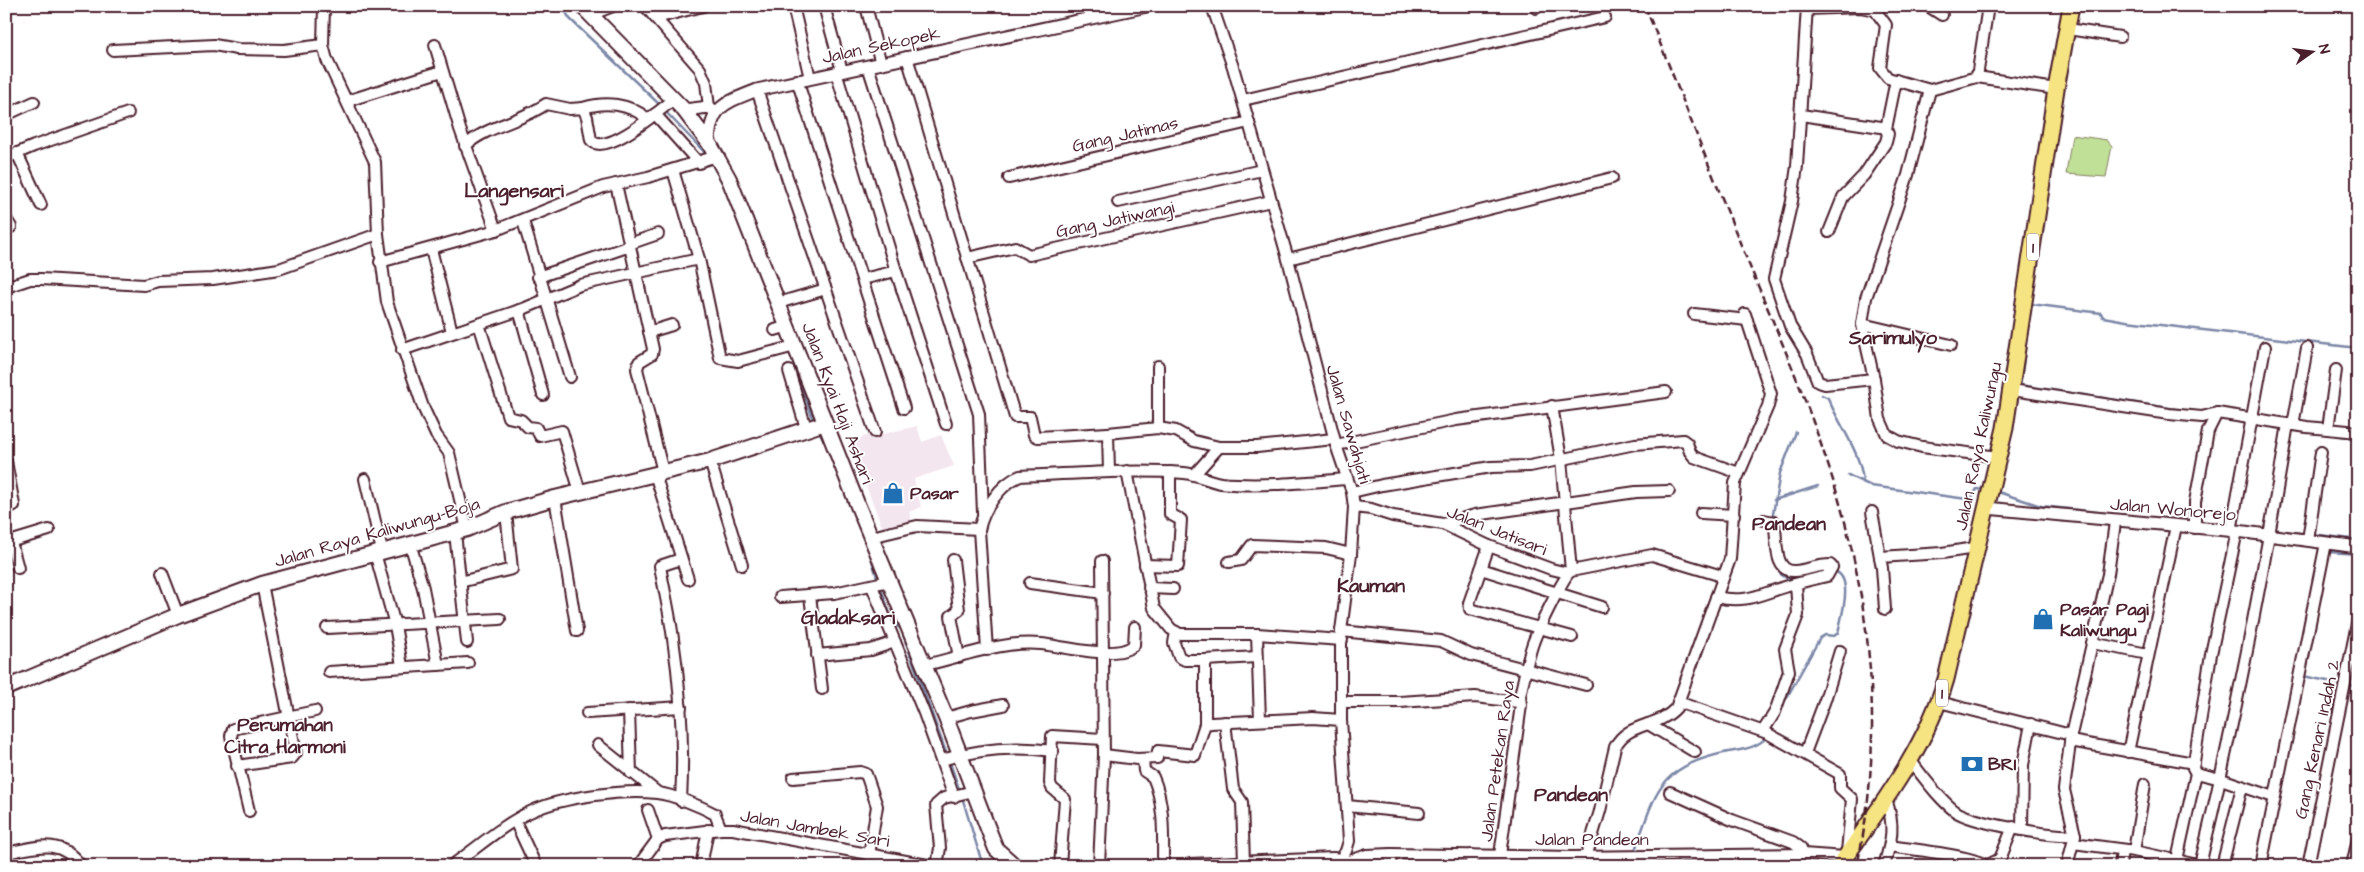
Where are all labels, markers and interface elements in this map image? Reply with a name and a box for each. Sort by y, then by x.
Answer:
street label: Jalan Sekopek [820,21,942,70]
north arrow [2286,28,2336,78]
text: N [2313,42,2334,56]
street label: Gang Jatimas [1070,110,1181,160]
district label: Langensari [464,177,565,206]
street label: Gang Jatiwangi [1054,195,1177,245]
road number: 1 [2027,233,2039,260]
street label: Jalan Kyai Haji Ashari [794,319,880,488]
district label: Sarimulyo [1848,324,1938,353]
street label: Jalan Raya Kaliwungu [1948,359,2010,533]
street label: Jalan Sawahjati [1320,362,1378,487]
shop icon: Pasar [880,480,906,506]
place label: Pasar [910,481,959,506]
street label: Jalan Raya Kaliwungu-Boja [271,491,483,575]
street label: Jalan Wonorejo [2109,492,2237,527]
street label: Jalan Jatisari [1443,499,1551,562]
district label: Pandean [1752,510,1826,538]
district label: Kauman [1337,572,1405,600]
place label: Pasar Pagi Kaliwungu [2060,597,2149,644]
district label: Gladaksari [801,604,896,632]
shop icon: Pasar Pagi Kaliwungu [2030,606,2056,632]
street label: Gang Kenari Indah 2 [2288,656,2348,821]
street label: Jalan Petekan Raya [1474,679,1522,843]
road number: 1 [1936,680,1948,706]
district label: Perumahan Citra Harmoni [224,712,346,761]
bank icon: BRI [1959,751,1985,777]
place label: BRI [1988,752,2017,777]
district label: Pandean [1534,781,1608,809]
street label: Jalan Jambek Sari [738,803,892,854]
street label: Jalan Pandean [1535,827,1649,852]

